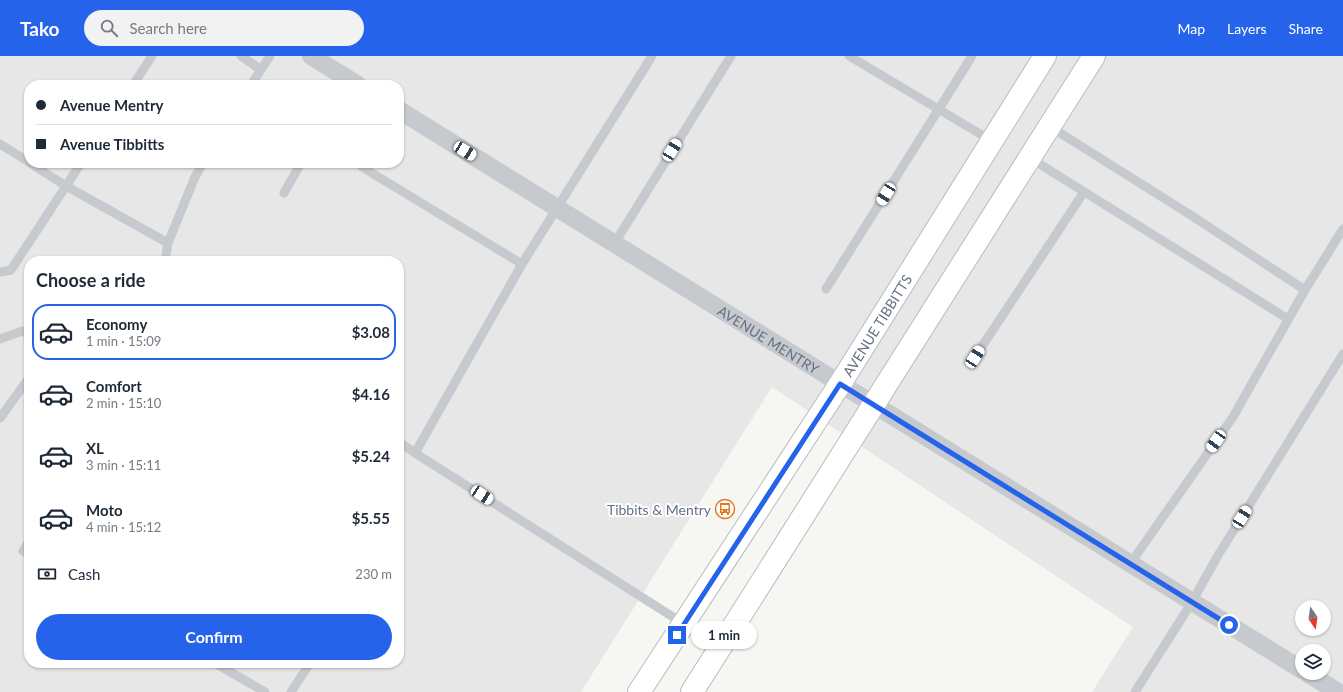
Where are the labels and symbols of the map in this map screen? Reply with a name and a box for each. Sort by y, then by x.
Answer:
car [661,137,683,163]
car [452,140,478,162]
car [875,181,897,207]
street label: AVENUE TIBBITTS [838,271,915,379]
street label: AVENUE MENTRY [715,301,823,377]
car [963,344,987,370]
car [1204,428,1228,454]
car [469,483,495,507]
bus stop icon: Tibbits & Mentry [714,498,736,520]
place label: Tibbits & Mentry [607,501,712,518]
car [1231,504,1253,530]
north arrow [1295,600,1331,636]
route start [1220,616,1238,634]
callout: 1 min [691,621,757,649]
route end [668,626,686,644]

